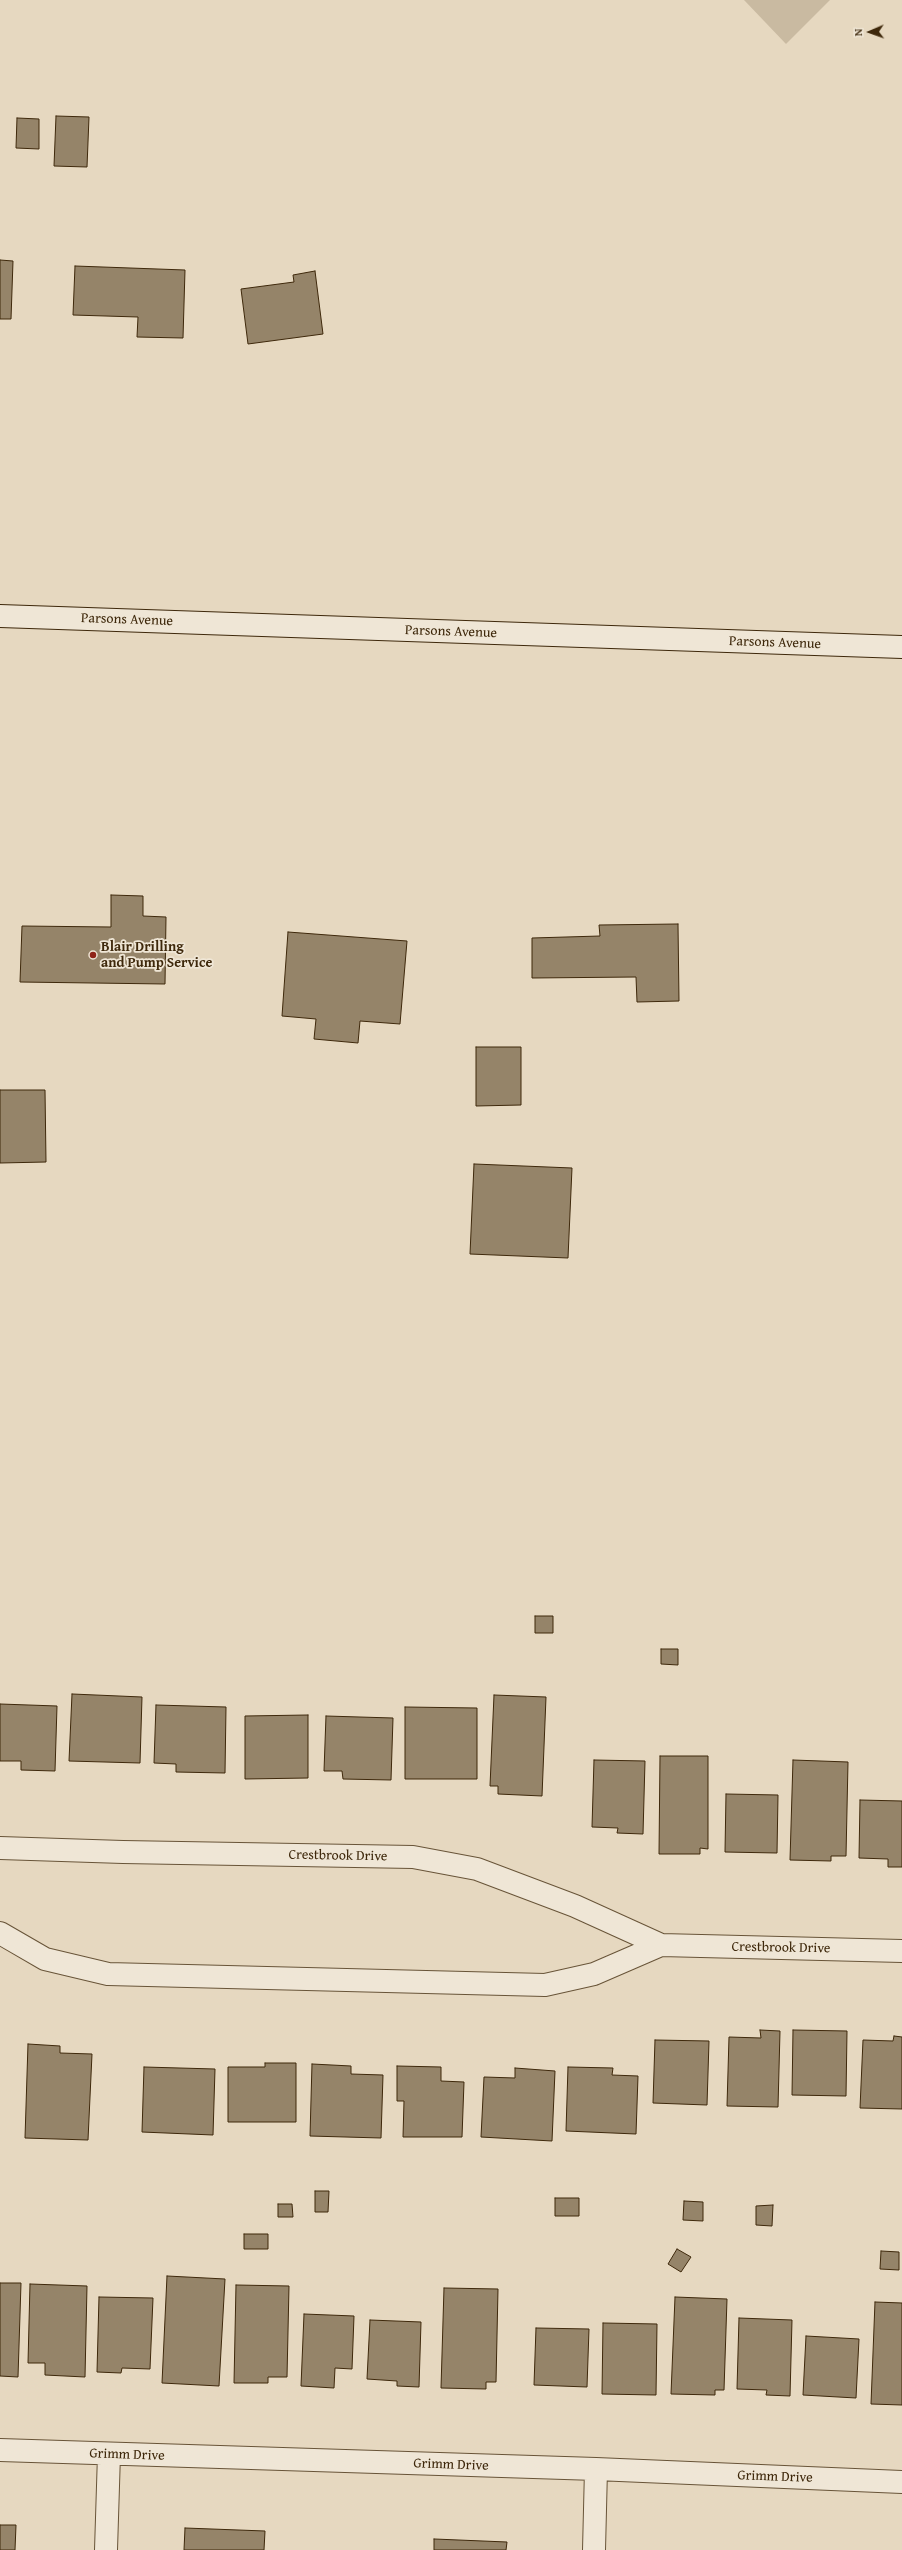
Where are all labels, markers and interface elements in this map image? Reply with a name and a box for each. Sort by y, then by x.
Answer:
north arrow [850,12,890,52]
text: N [850,28,866,36]
street label: Parsons Avenue [81,610,173,630]
street label: Parsons Avenue [405,622,497,642]
street label: Parsons Avenue [729,633,821,653]
place label: Blair Drilling and Pump Service [101,939,212,972]
marker: Blair Drilling and Pump Service [88,950,98,960]
street label: Crestbrook Drive [288,1847,388,1865]
street label: Crestbrook Drive [731,1939,831,1957]
street label: Grimm Drive [89,2445,165,2465]
street label: Grimm Drive [413,2455,489,2475]
street label: Grimm Drive [737,2467,813,2487]

